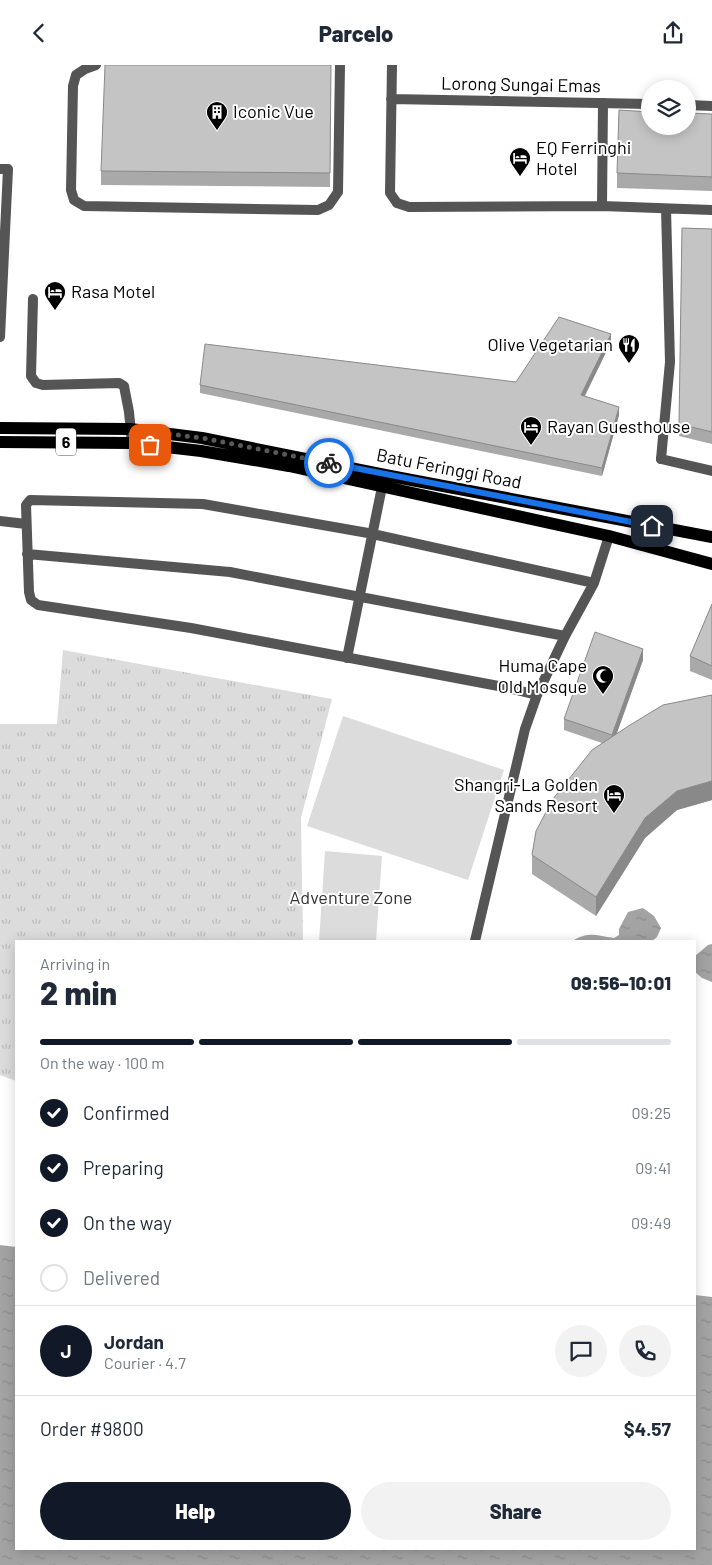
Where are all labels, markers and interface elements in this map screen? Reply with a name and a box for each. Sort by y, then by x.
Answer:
icon: back [25,19,53,47]
icon: share [659,19,687,47]
text: Parcelo [319,20,393,46]
street label: Lorong Sungai Emas [441,72,601,96]
map controls [641,80,696,135]
button: layers [641,80,696,135]
building icon: Iconic Vue [205,100,229,131]
place label: Iconic Vue [233,100,314,122]
place label: EQ Ferringhi Hotel [536,136,631,179]
hotel icon: EQ Ferringhi Hotel [508,146,532,177]
hotel icon: Rasa Motel [43,280,67,311]
place label: Rasa Motel [71,280,155,302]
place label: Olive Vegetarian [487,333,613,355]
restaurant icon: Olive Vegetarian [617,333,641,364]
hotel icon: Rayan Guesthouse [519,415,543,446]
place label: Rayan Guesthouse [547,415,690,437]
pin [129,424,171,466]
road number: 6 [56,429,76,456]
icon: bag [136,431,164,459]
courier [304,438,354,488]
street label: Batu Feringgi Road [375,443,524,493]
icon: bike [315,449,343,477]
pin [631,505,673,547]
icon: home [638,512,666,540]
place label: Huma Cape Old Mosque [498,654,587,697]
mosque icon: Huma Cape Old Mosque [591,664,615,695]
place label: Shangri-La Golden Sands Resort [454,773,598,816]
hotel icon: Shangri-La Golden Sands Resort [602,783,626,814]
park label: Adventure Zone [290,886,412,908]
text: Arriving in [40,954,110,973]
text: 09:56–10:01 [571,971,671,994]
text: 2 min [40,973,117,1011]
text: On the way · 100 m [40,1053,165,1072]
icon: check [40,1099,68,1127]
text: Confirmed [83,1101,170,1124]
text: 09:25 [631,1103,671,1122]
icon: check [40,1154,68,1182]
text: Preparing [83,1156,164,1179]
text: 09:41 [635,1158,671,1177]
icon: check [40,1209,68,1237]
text: On the way [83,1211,172,1234]
text: 09:49 [631,1213,671,1232]
text: Delivered [83,1266,160,1289]
button: chat [555,1325,607,1377]
button: phone [619,1325,671,1377]
text: Jordan [104,1330,164,1353]
text: J [60,1339,72,1362]
text: Courier · 4.7 [104,1353,186,1372]
text: Order #9800 [40,1417,144,1440]
text: $4.57 [624,1417,671,1440]
button: Help [40,1482,351,1540]
button: Share [361,1482,671,1540]

